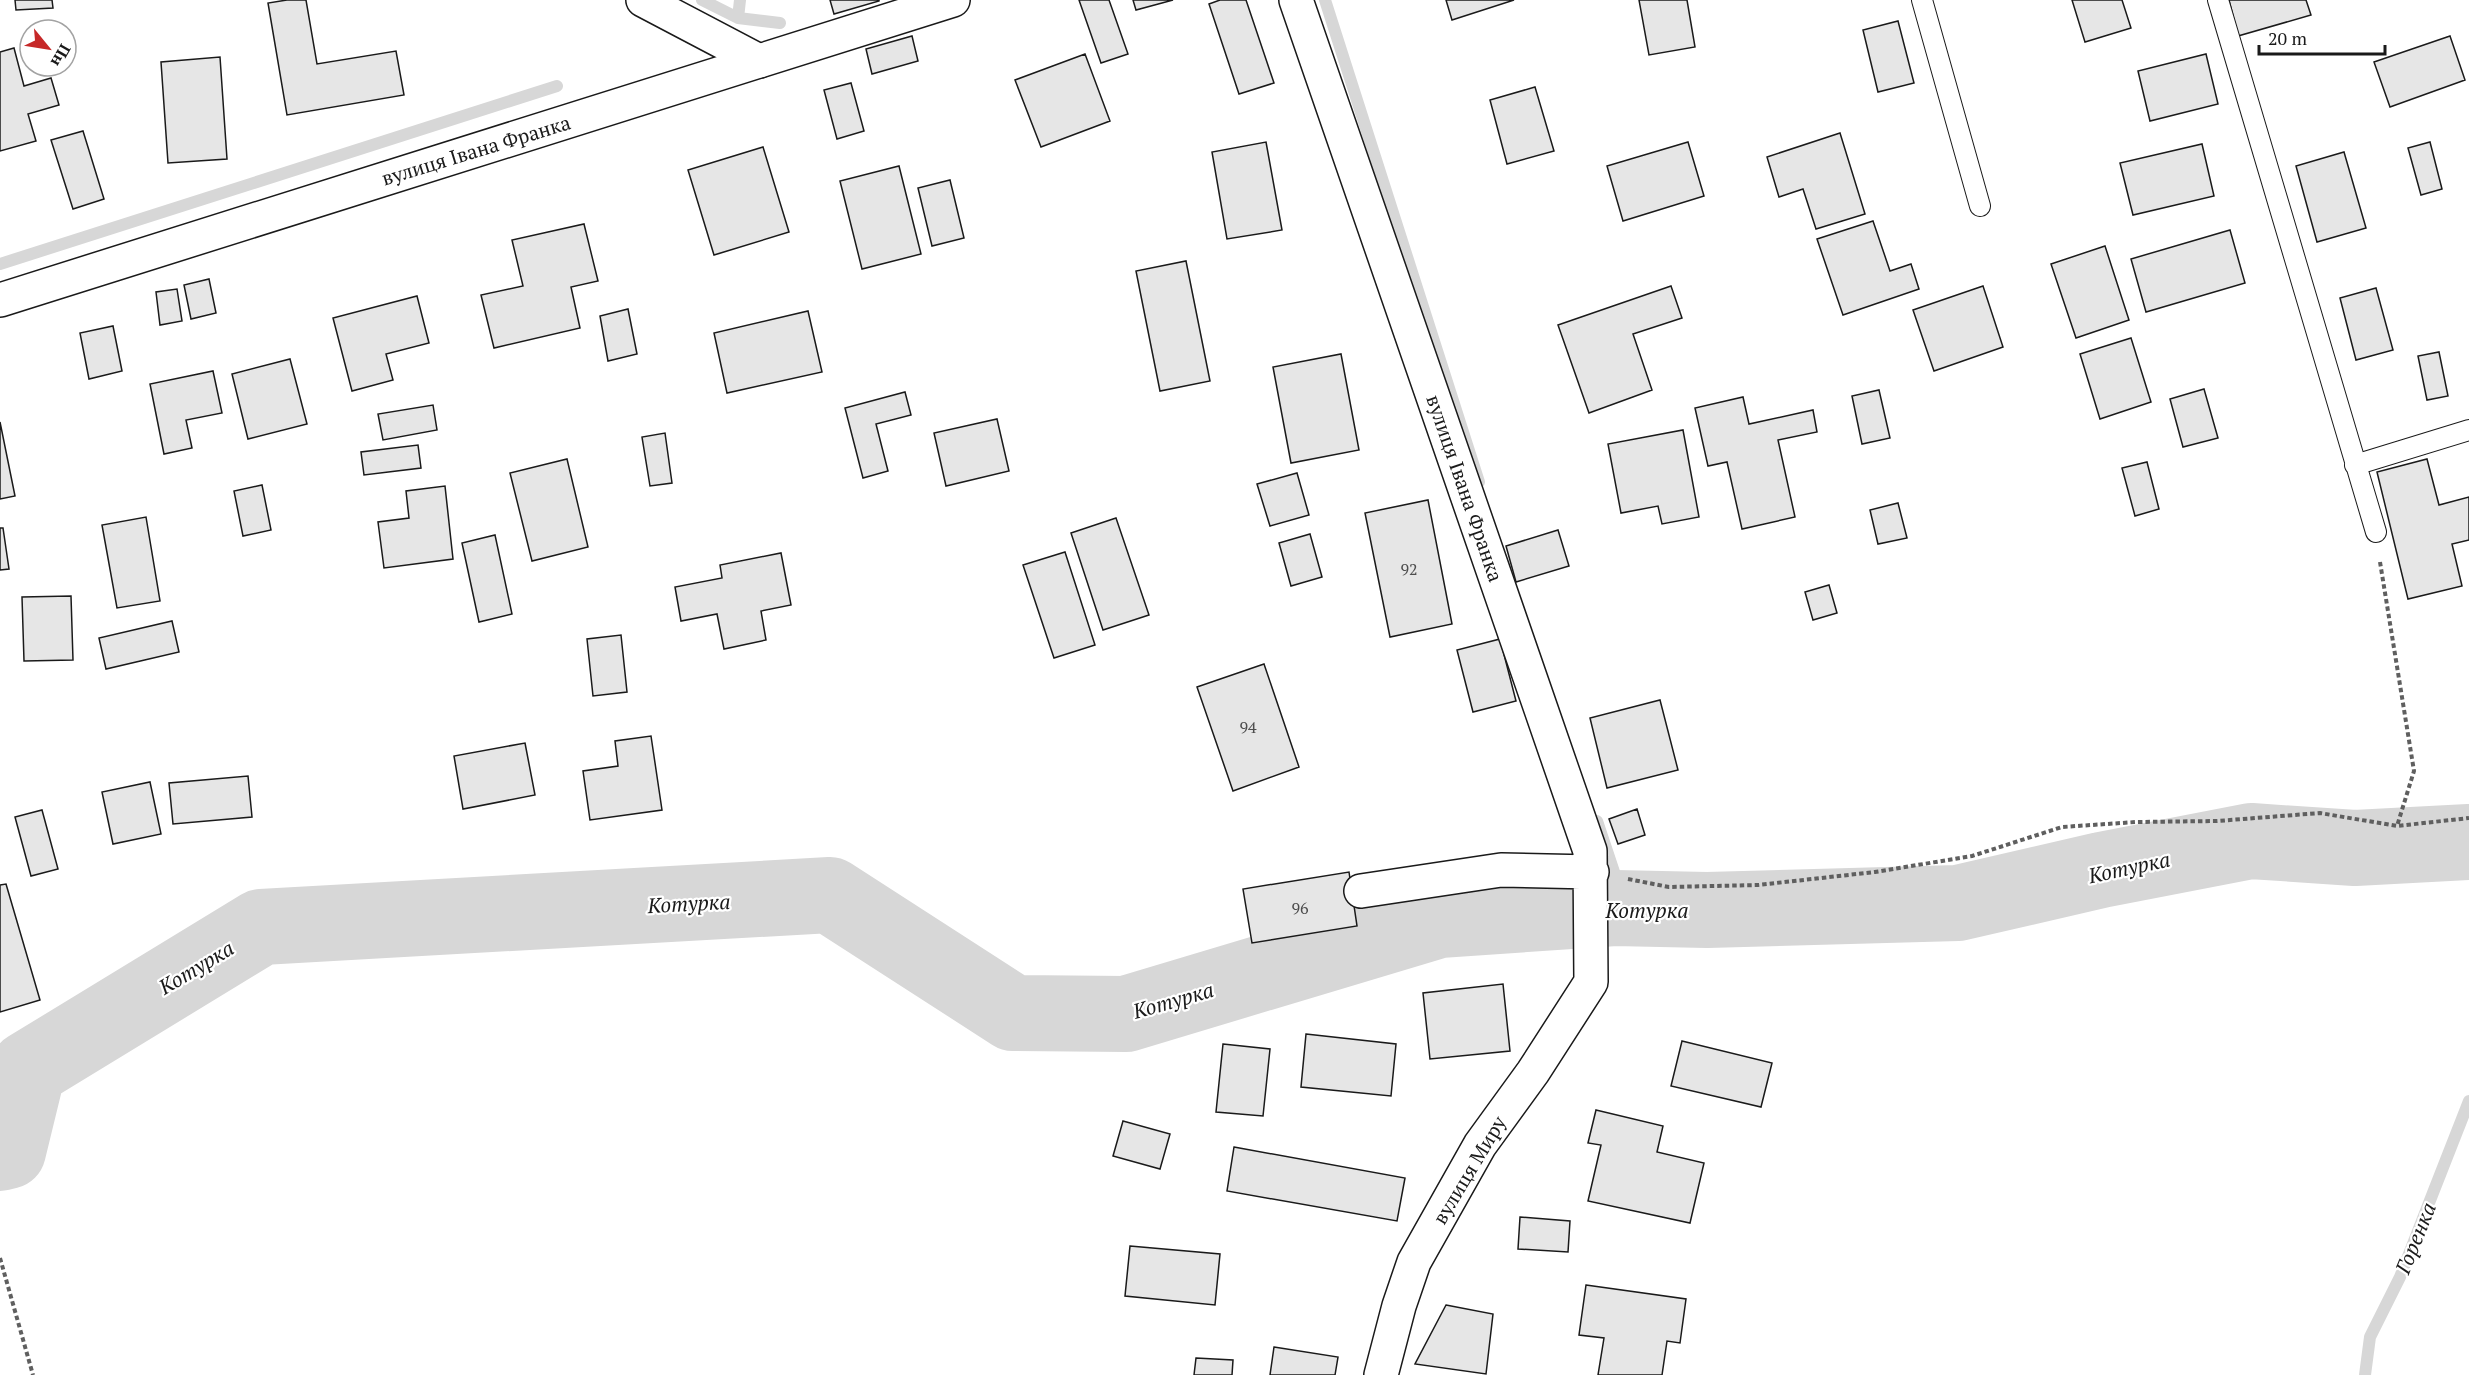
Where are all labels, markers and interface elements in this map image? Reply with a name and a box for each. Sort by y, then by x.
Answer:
north arrow [18,18,78,78]
scale bar [2259,18,2385,56]
text: 20 m [2268,26,2308,50]
text: Пн [46,40,76,71]
street label: вулиця Івана Франка [378,108,574,192]
street label: вулиця Івана Франка [1420,391,1510,585]
house number: 92 [1400,558,1418,580]
house number: 94 [1239,716,1257,738]
water label: Котурка [2085,845,2172,890]
water label: Котурка [646,887,731,919]
water label: Котурка [1605,896,1688,924]
house number: 96 [1291,897,1309,919]
water label: Котурка [152,934,239,1001]
water label: Котурка [1128,975,1217,1025]
street label: вулиця Миру [1426,1110,1512,1229]
water label: Горенка [2388,1198,2442,1279]

